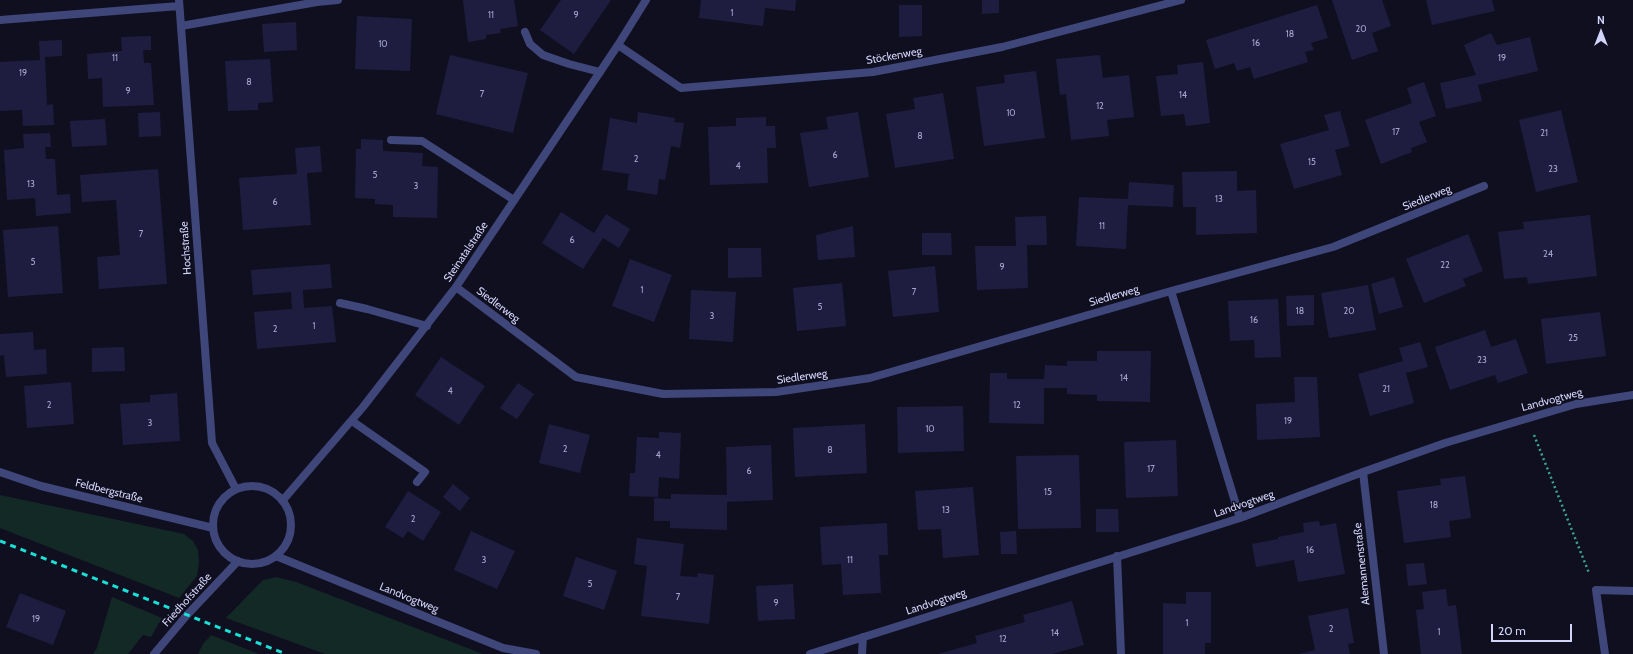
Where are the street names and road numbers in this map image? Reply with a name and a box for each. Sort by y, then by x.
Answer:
street label: Stöckenweg [865,45,923,67]
street label: Siedlerweg [1401,182,1453,214]
street label: Steinatalstraße [441,219,491,285]
street label: Hochstraße [178,221,194,275]
street label: Siedlerweg [1088,283,1140,309]
street label: Siedlerweg [474,284,522,326]
street label: Siedlerweg [776,367,828,387]
street label: Landvogtweg [1520,386,1584,414]
street label: Feldbergstraße [74,476,144,506]
street label: Landvogtweg [1212,488,1276,520]
street label: Alemannenstraße [1351,522,1373,606]
street label: Friedhofstraße [160,571,214,629]
street label: Landvogtweg [377,580,441,616]
street label: Landvogtweg [904,586,968,618]

